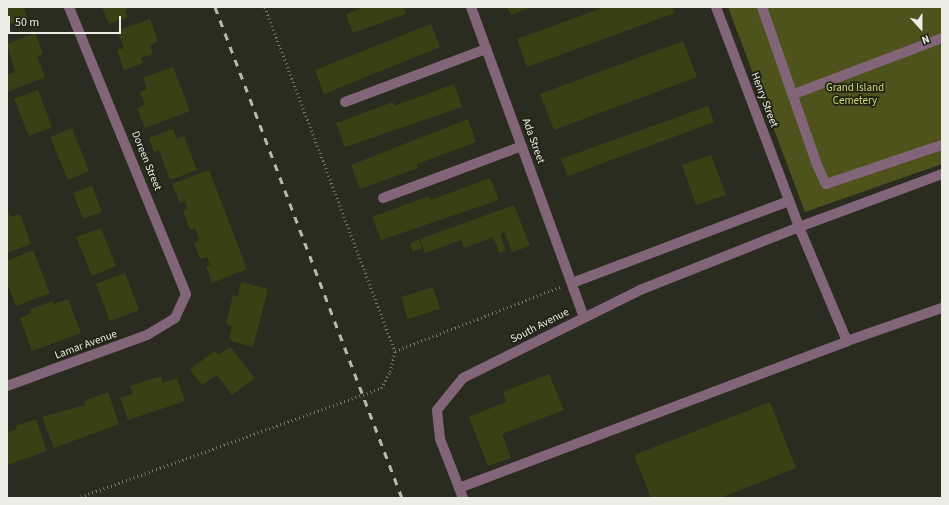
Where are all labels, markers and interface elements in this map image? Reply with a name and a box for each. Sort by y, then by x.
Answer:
scale bar [10,8,123,34]
north arrow [901,8,941,48]
text: 50 m [15,14,39,31]
text: N [919,31,932,48]
street label: Henry Street [748,71,780,129]
park label: Grand Island Cemetery [826,82,884,108]
street label: Ada Street [519,116,547,166]
street label: Doreen Street [128,129,164,193]
street label: South Avenue [509,306,571,346]
street label: Lamar Avenue [53,328,119,362]

